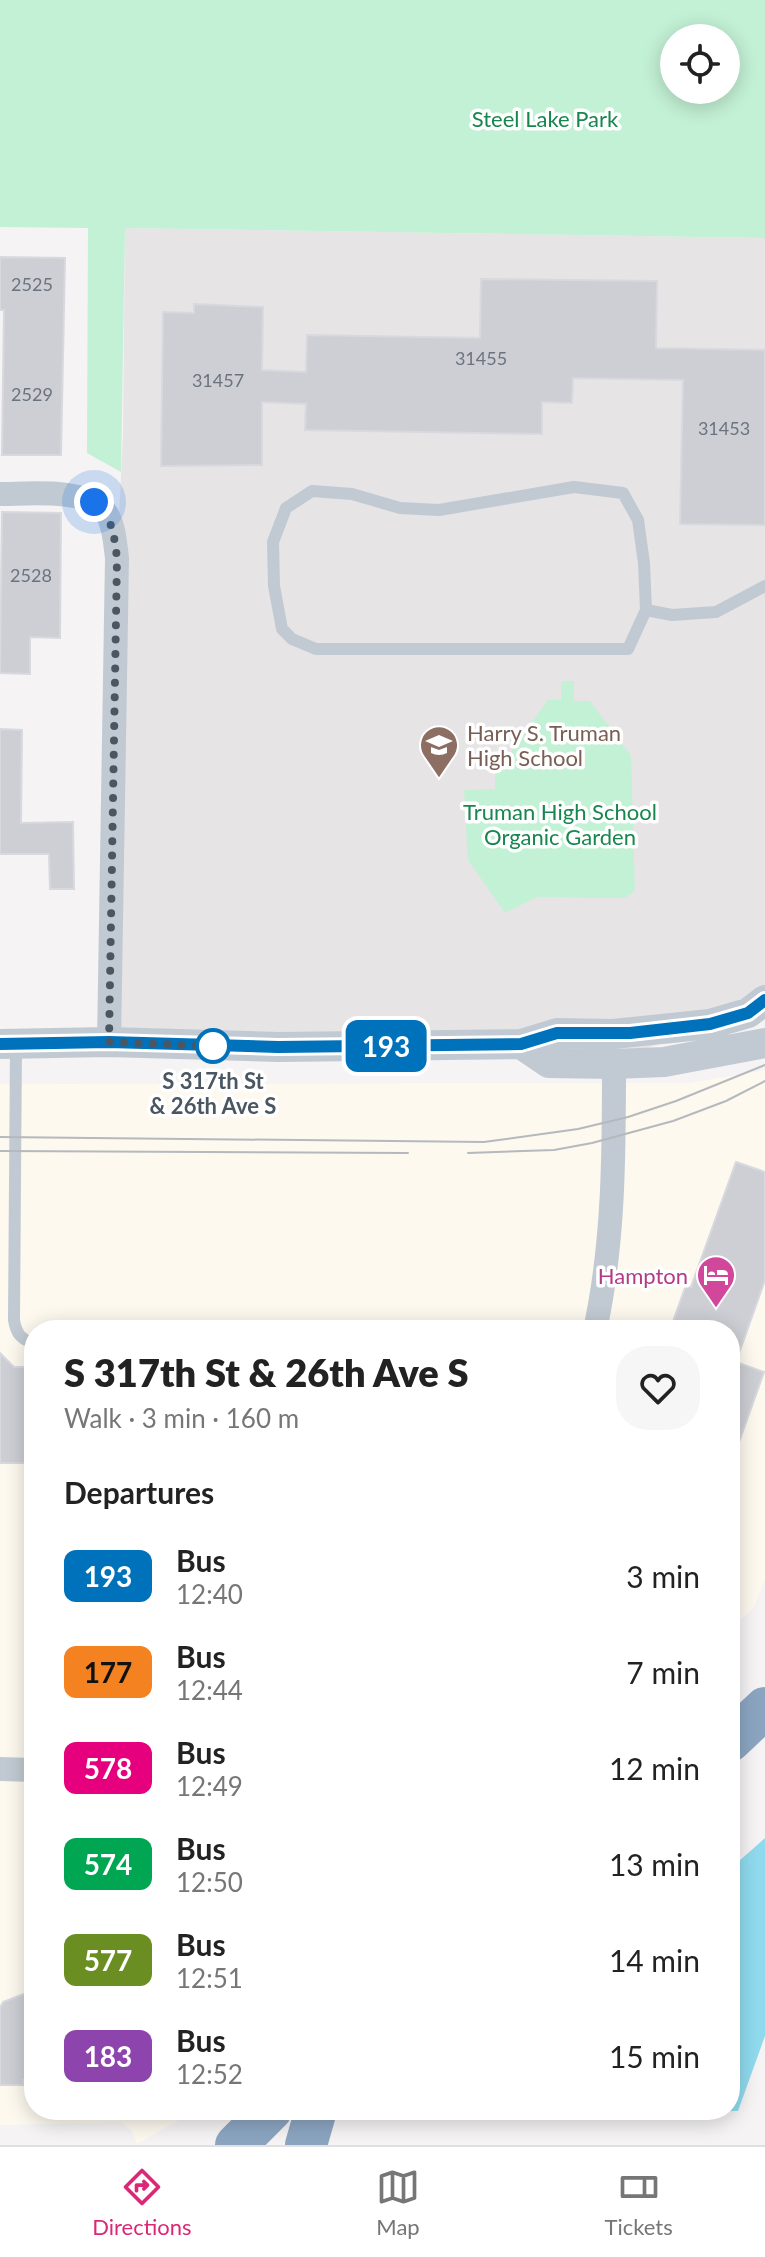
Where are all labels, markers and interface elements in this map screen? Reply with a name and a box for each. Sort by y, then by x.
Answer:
map controls [660,24,740,104]
button: locate [660,24,740,104]
park label: Steel Lake Park [472,105,619,132]
house number: 2525 [11,273,53,295]
house number: 31455 [455,347,507,369]
house number: 31457 [192,369,244,391]
house number: 2529 [11,383,53,405]
house number: 31453 [698,417,750,439]
your location [74,482,114,522]
house number: 2528 [10,564,52,586]
place label: Harry S. Truman High School [467,719,621,771]
school or university icon: Harry S. Truman High School [418,724,460,779]
park label: Truman High School Organic Garden [463,798,657,850]
line badge: 193 [340,1020,432,1072]
marker: S 317th St & 26th Ave S [196,1029,230,1063]
text: 193 [362,1029,410,1063]
place label: S 317th St & 26th Ave S [150,1067,276,1119]
hotel icon: Hampton [695,1254,737,1309]
place label: Hampton [598,1262,688,1289]
button: heart [616,1346,700,1430]
text: S 317th St & 26th Ave S [64,1349,469,1395]
text: Walk · 3 min · 160 m [64,1402,299,1434]
text: Departures [64,1474,214,1510]
text: Bus [176,1542,226,1578]
text: 3 min [626,1558,700,1594]
text: 193 [84,1559,132,1593]
text: 12:40 [176,1578,243,1610]
text: Bus [176,1638,226,1674]
text: 7 min [626,1654,700,1690]
text: 177 [84,1655,132,1689]
text: 12:44 [176,1674,243,1706]
text: Bus [176,1734,226,1770]
text: 12 min [609,1750,700,1786]
text: 578 [84,1751,132,1785]
text: 12:49 [176,1770,243,1802]
text: Bus [176,1830,226,1866]
text: 13 min [609,1846,700,1882]
text: 574 [84,1847,132,1881]
text: 12:50 [176,1866,243,1898]
text: Bus [176,1926,226,1962]
text: 14 min [609,1942,700,1978]
text: 577 [84,1943,132,1977]
text: 12:51 [176,1962,243,1994]
text: Bus [176,2022,226,2058]
text: 15 min [609,2038,700,2074]
text: 183 [84,2039,132,2073]
text: 12:52 [176,2058,243,2090]
tab: Directions [92,2165,192,2240]
tab: Map [376,2165,420,2240]
tab: Tickets [605,2165,673,2240]

